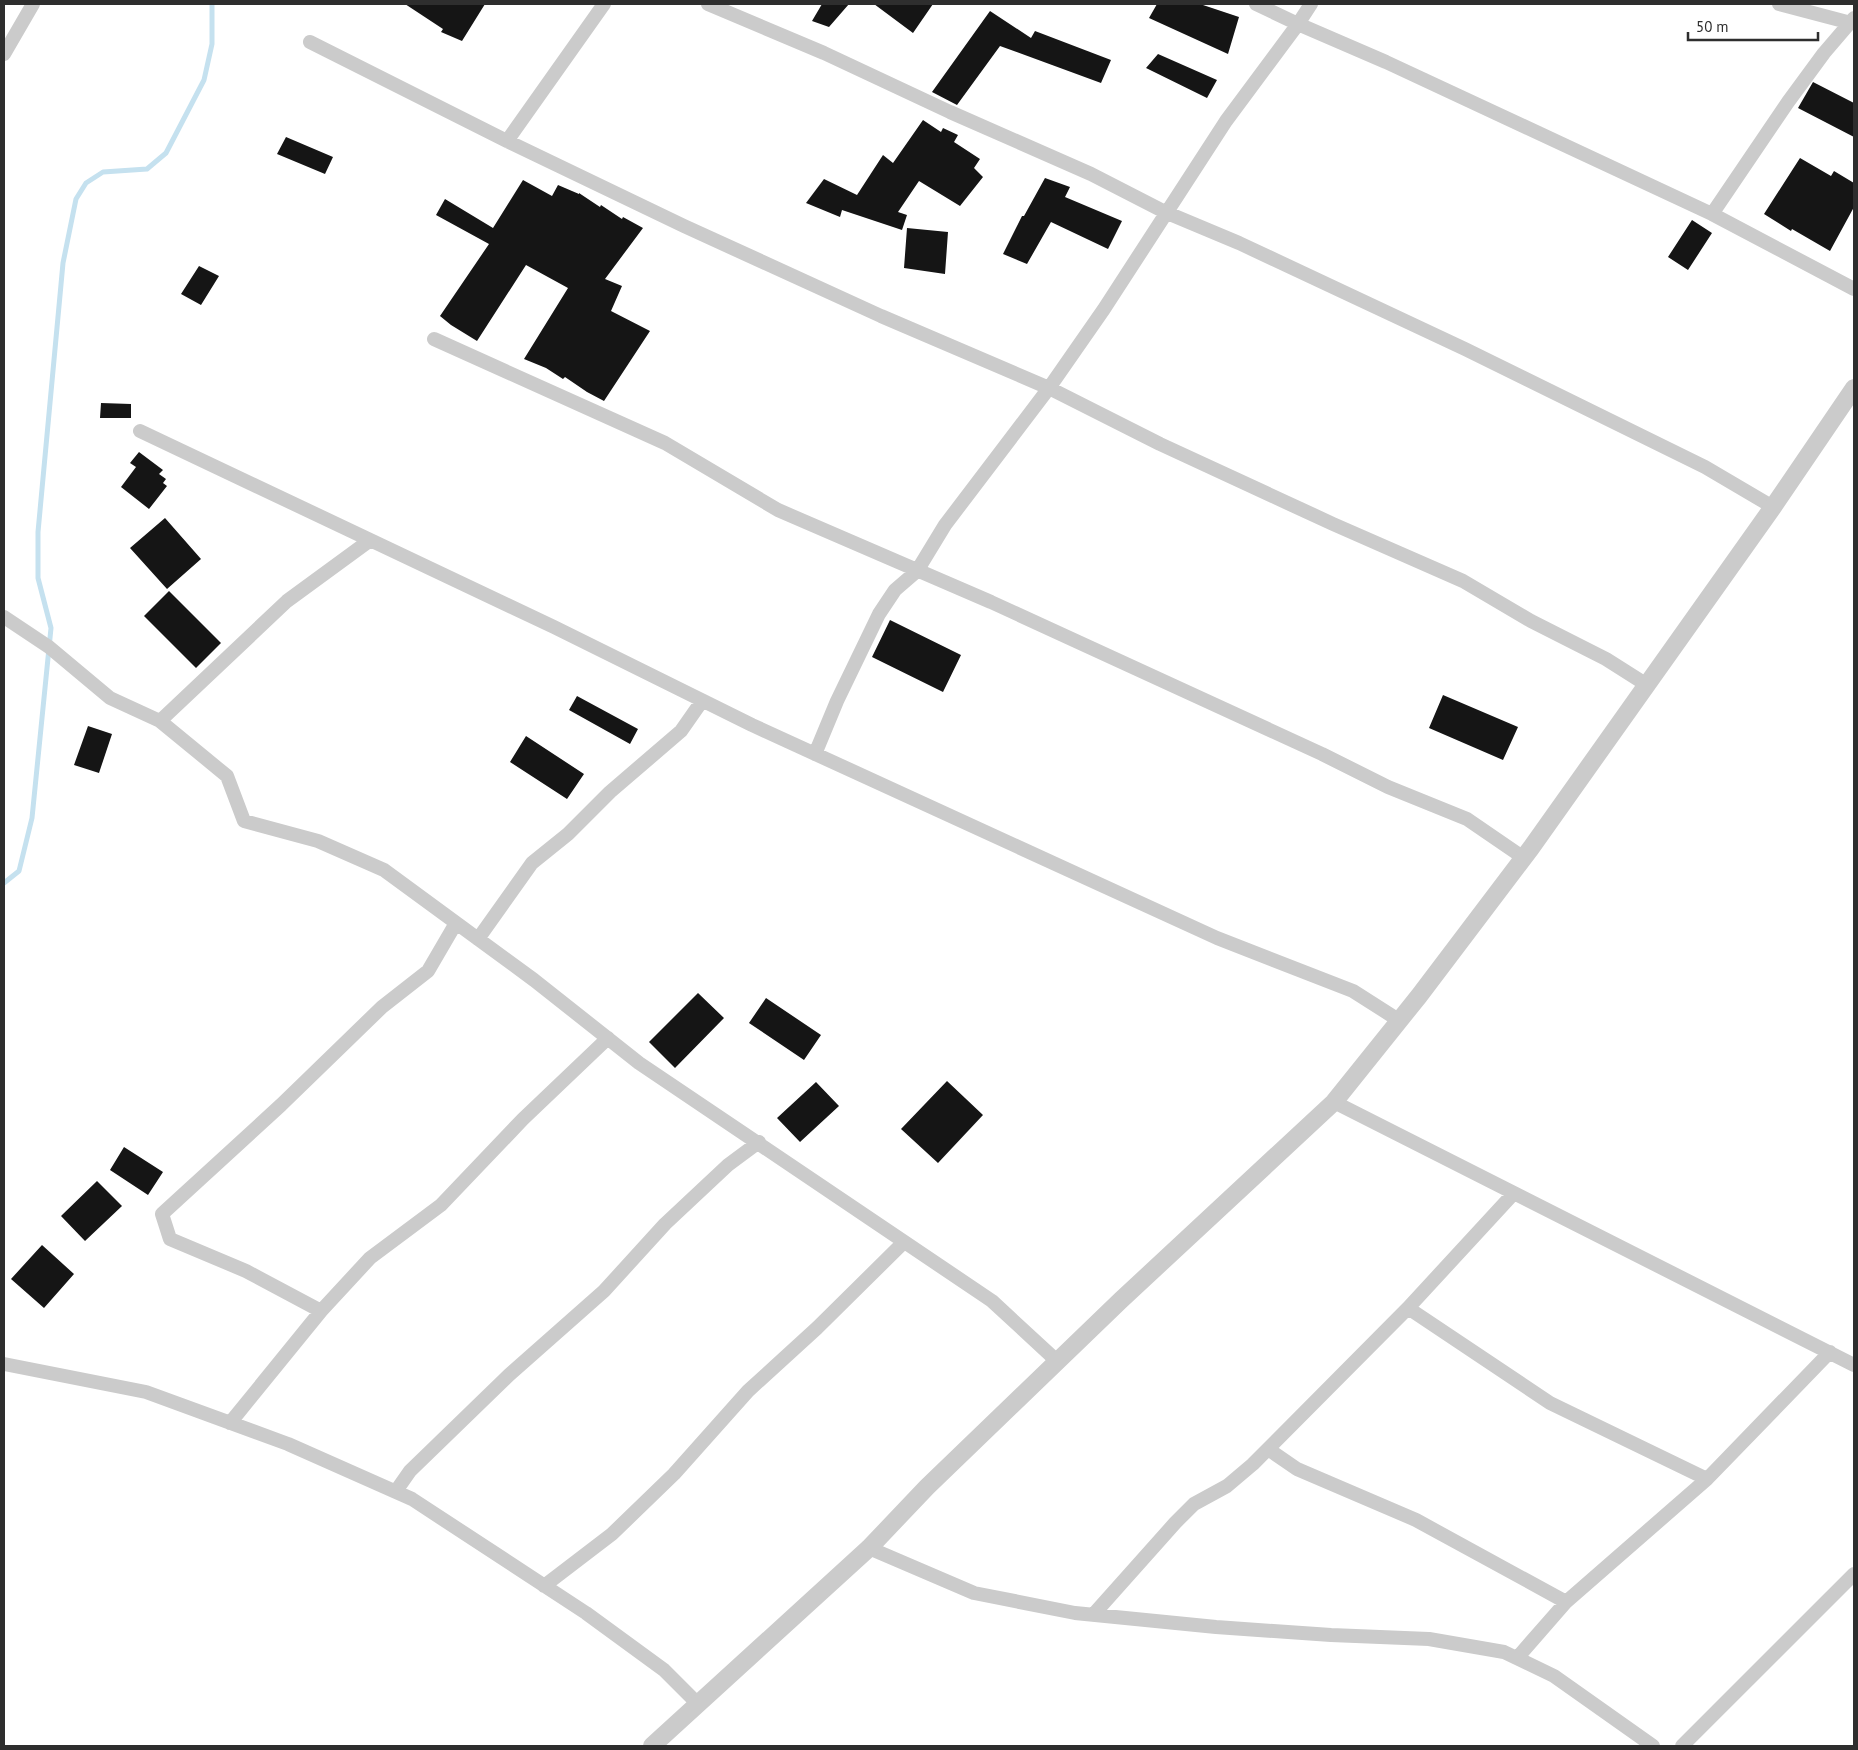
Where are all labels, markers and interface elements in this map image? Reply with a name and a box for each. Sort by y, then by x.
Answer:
scale bar [1688,10,1818,42]
text: 50 m [1696,17,1729,36]

